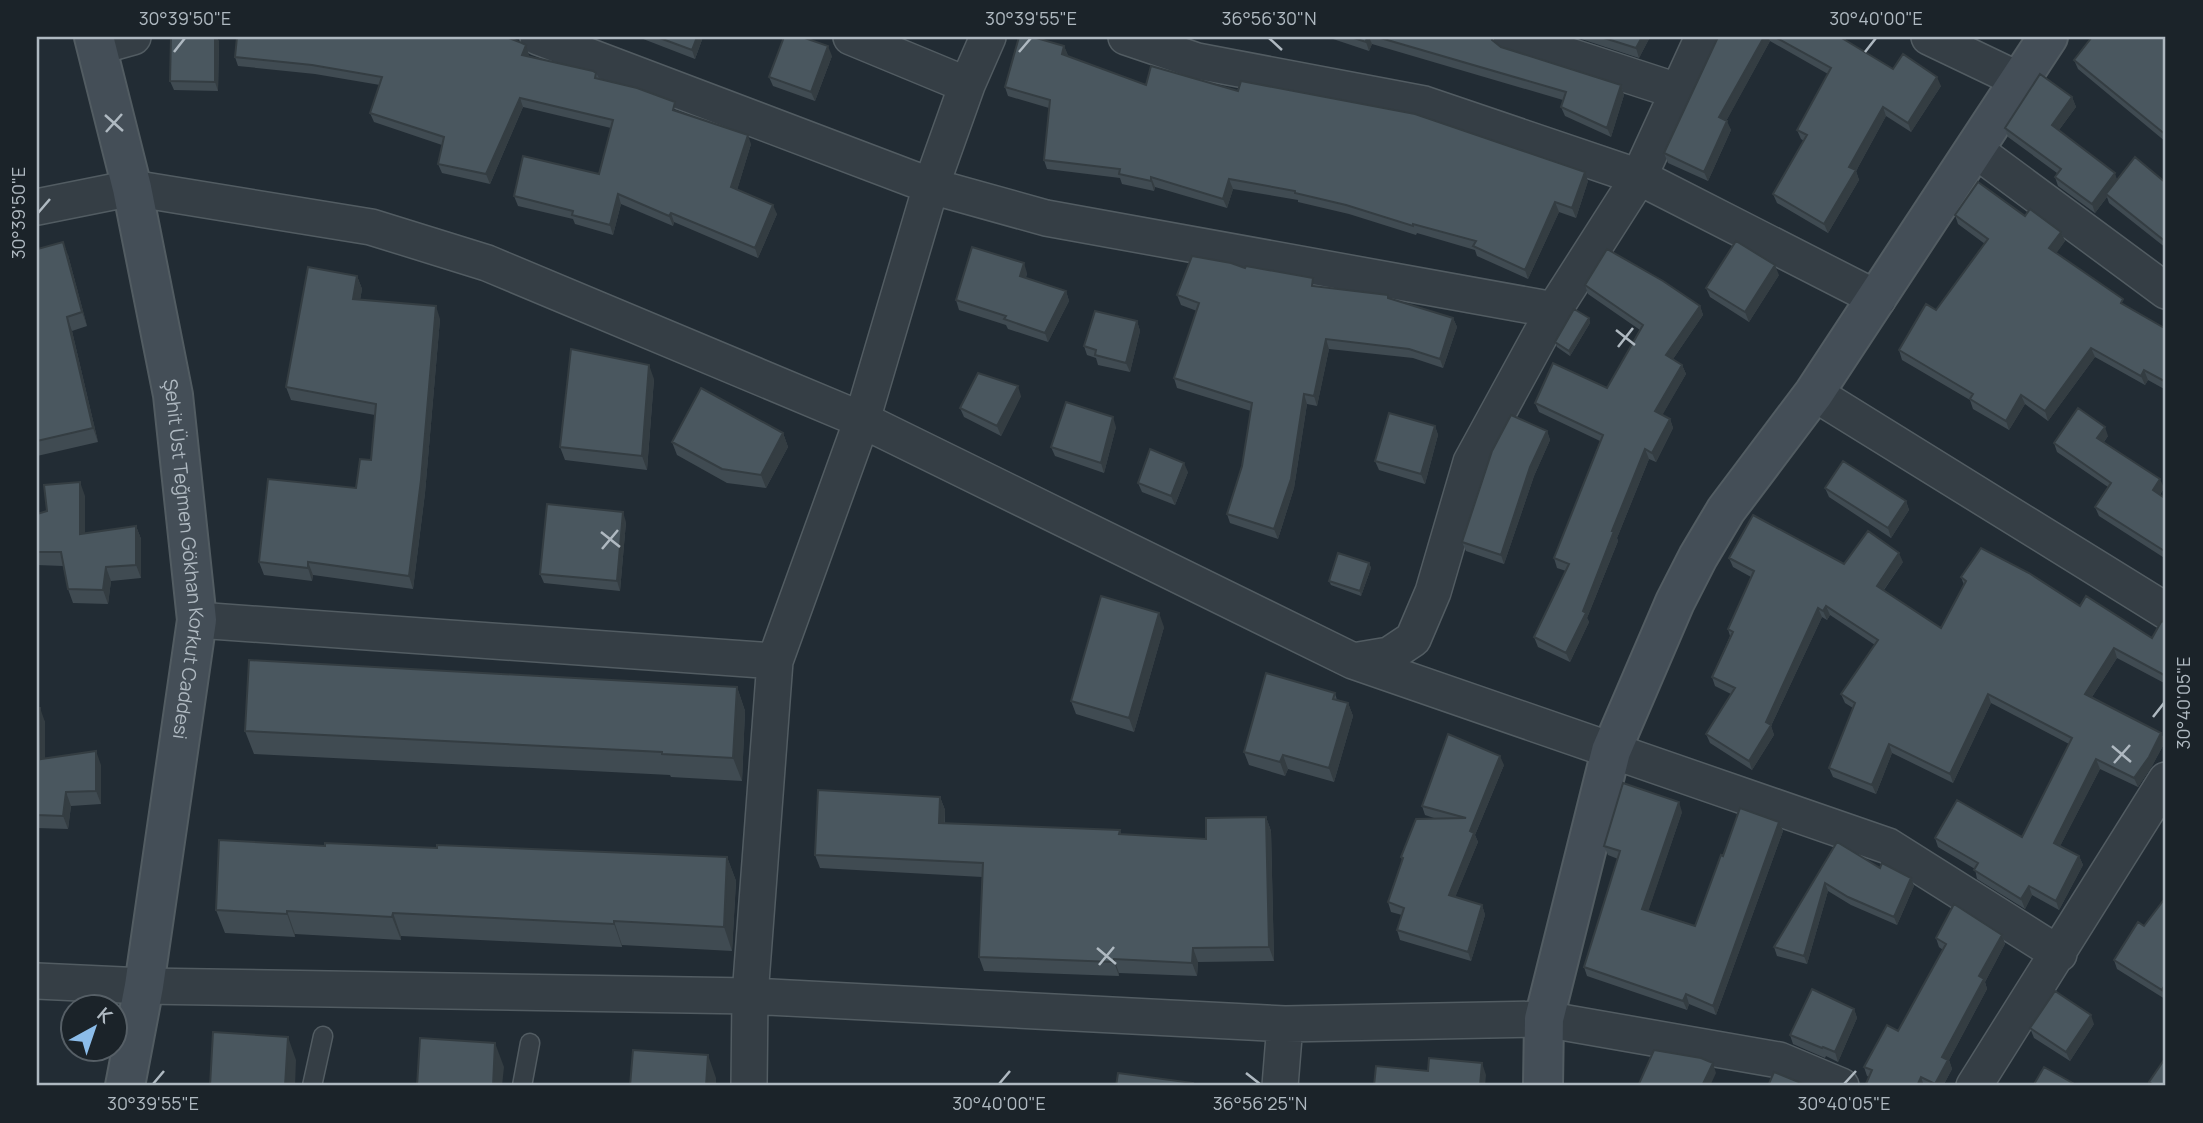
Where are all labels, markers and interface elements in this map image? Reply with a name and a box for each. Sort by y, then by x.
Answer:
text: 30°39'50"E [139,6,231,30]
text: 30°39'55"E [985,6,1077,30]
text: 36°56'30"N [1222,6,1316,30]
text: 30°40'00"E [1829,6,1923,30]
text: 30°39'50"E [6,167,30,259]
street label: Şehit Üst Teğmen Gökhan Korkut Caddesi [157,377,210,741]
text: 30°40'05"E [2171,656,2195,750]
north arrow [60,993,130,1064]
text: K [92,1001,119,1029]
text: 30°39'55"E [107,1091,199,1115]
text: 30°40'00"E [952,1091,1046,1115]
text: 36°56'25"N [1213,1091,1307,1115]
text: 30°40'05"E [1797,1091,1891,1115]

